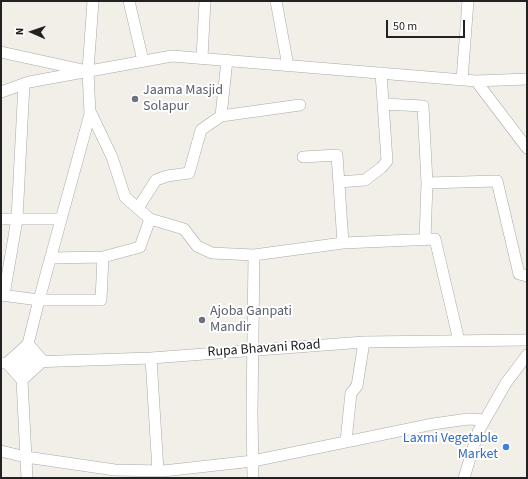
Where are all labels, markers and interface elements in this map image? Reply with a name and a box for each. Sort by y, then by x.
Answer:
north arrow [12,12,52,52]
scale bar [388,12,467,38]
text: 50 m [393,18,417,35]
text: N [12,28,27,35]
place label: Jaama Masjid Solapur [143,83,223,116]
marker: Jaama Masjid Solapur [130,94,140,104]
place label: Ajoba Ganpati Mandir [210,304,292,336]
marker: Ajoba Ganpati Mandir [197,315,207,325]
street label: Rupa Bhavani Road [207,337,321,361]
place label: Laxmi Vegetable Market [403,431,498,464]
marker: Laxmi Vegetable Market [501,442,511,452]

